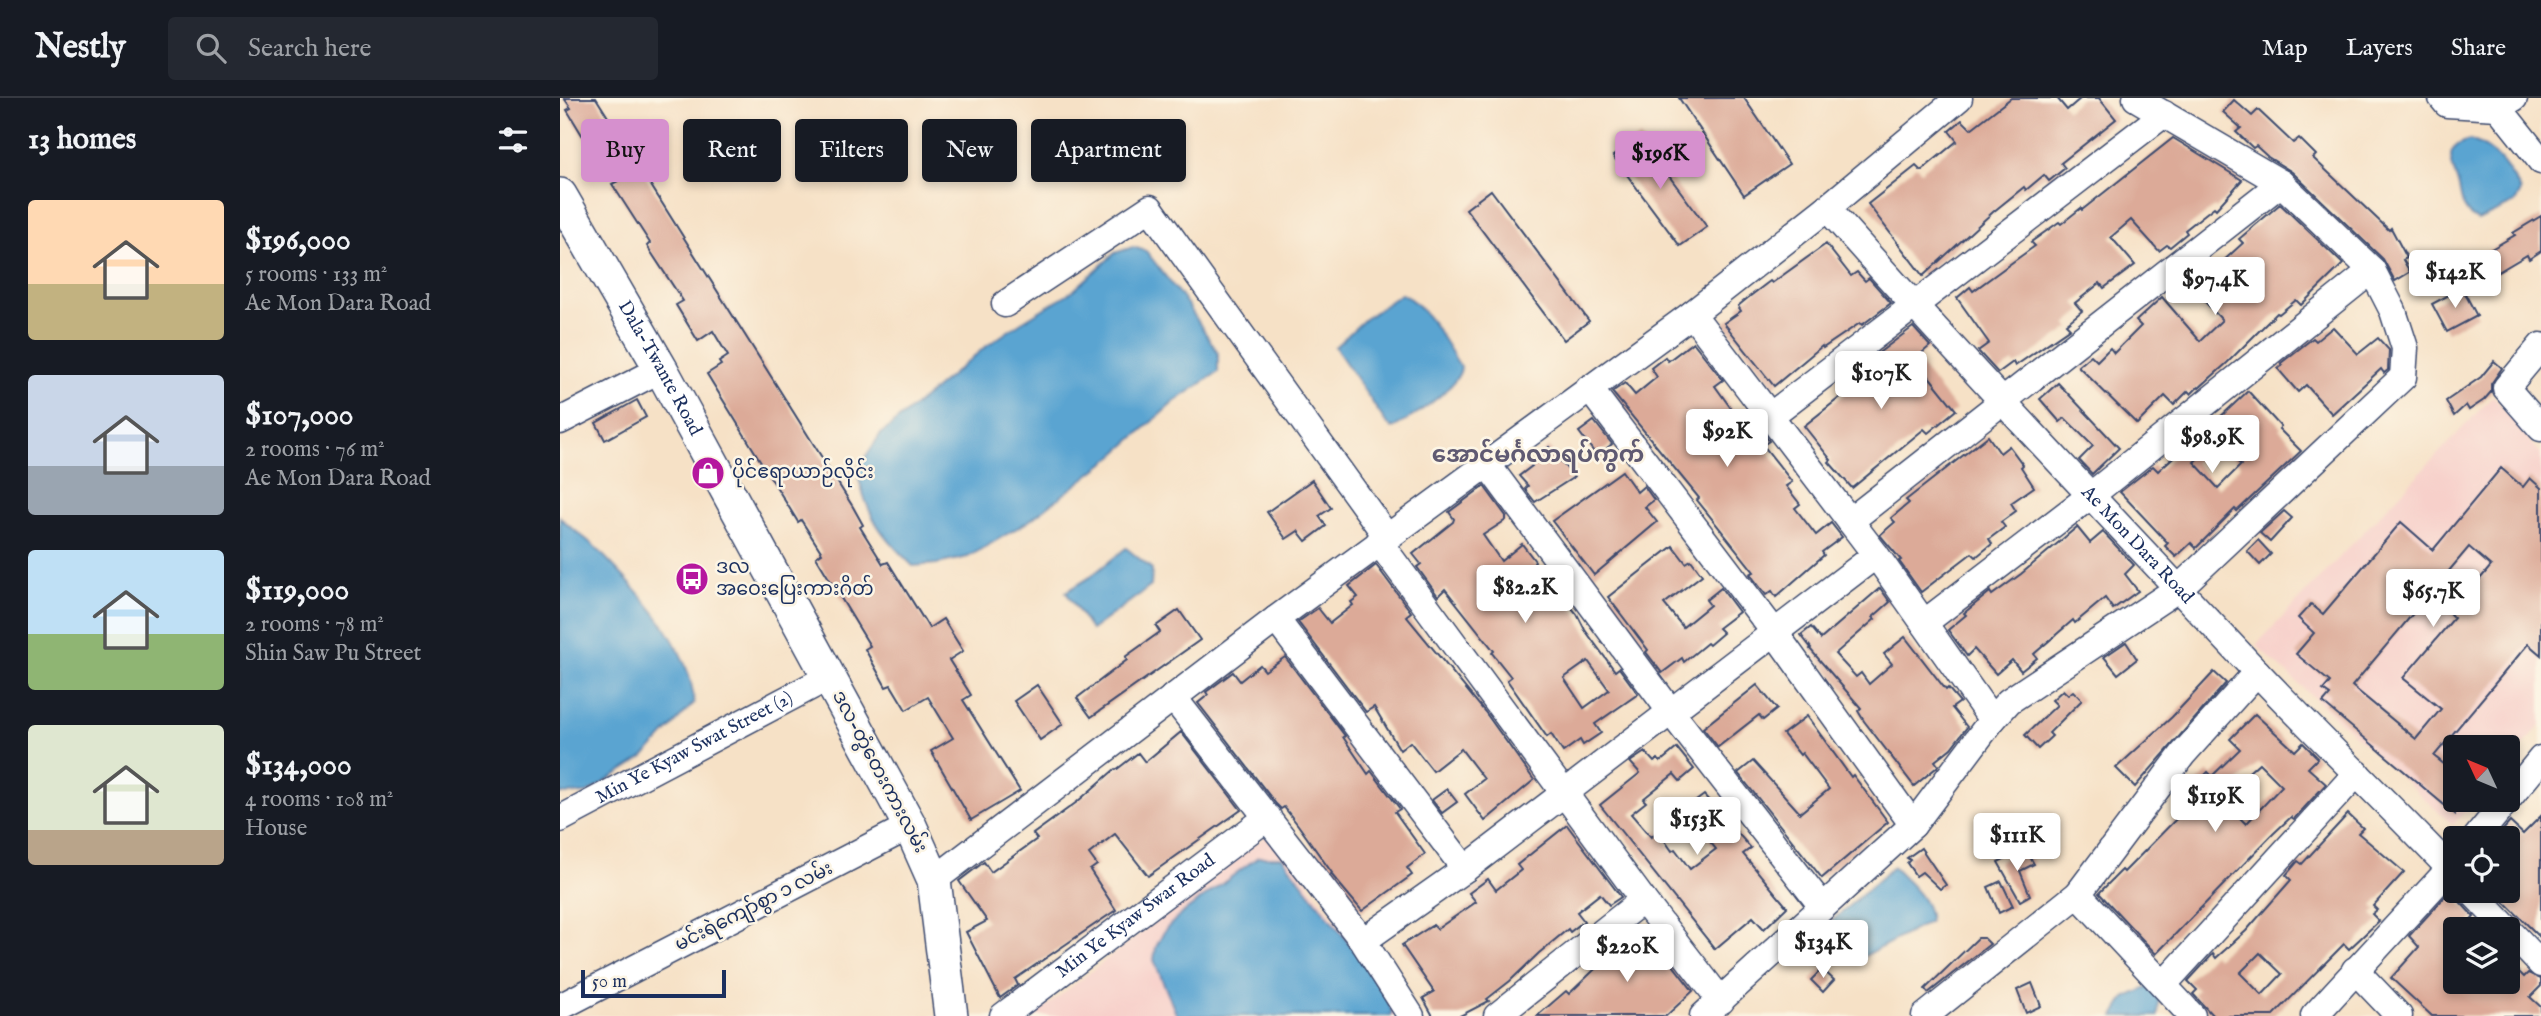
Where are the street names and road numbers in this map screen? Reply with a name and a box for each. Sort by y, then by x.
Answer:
street label: Dala-Twante Road [612,297,708,441]
street label: Ae Mon Dara Road [2075,480,2199,610]
street label: ဒလ-တွံတေးကားလမ်း [824,685,936,858]
street label: Min Ye Kyaw Swat Street (2) [592,686,797,810]
street label: Min Ye Kyaw Swar Road [1052,848,1221,984]
street label: မင်းရဲကျော်စွာ ၁ လမ်း [669,853,838,959]

